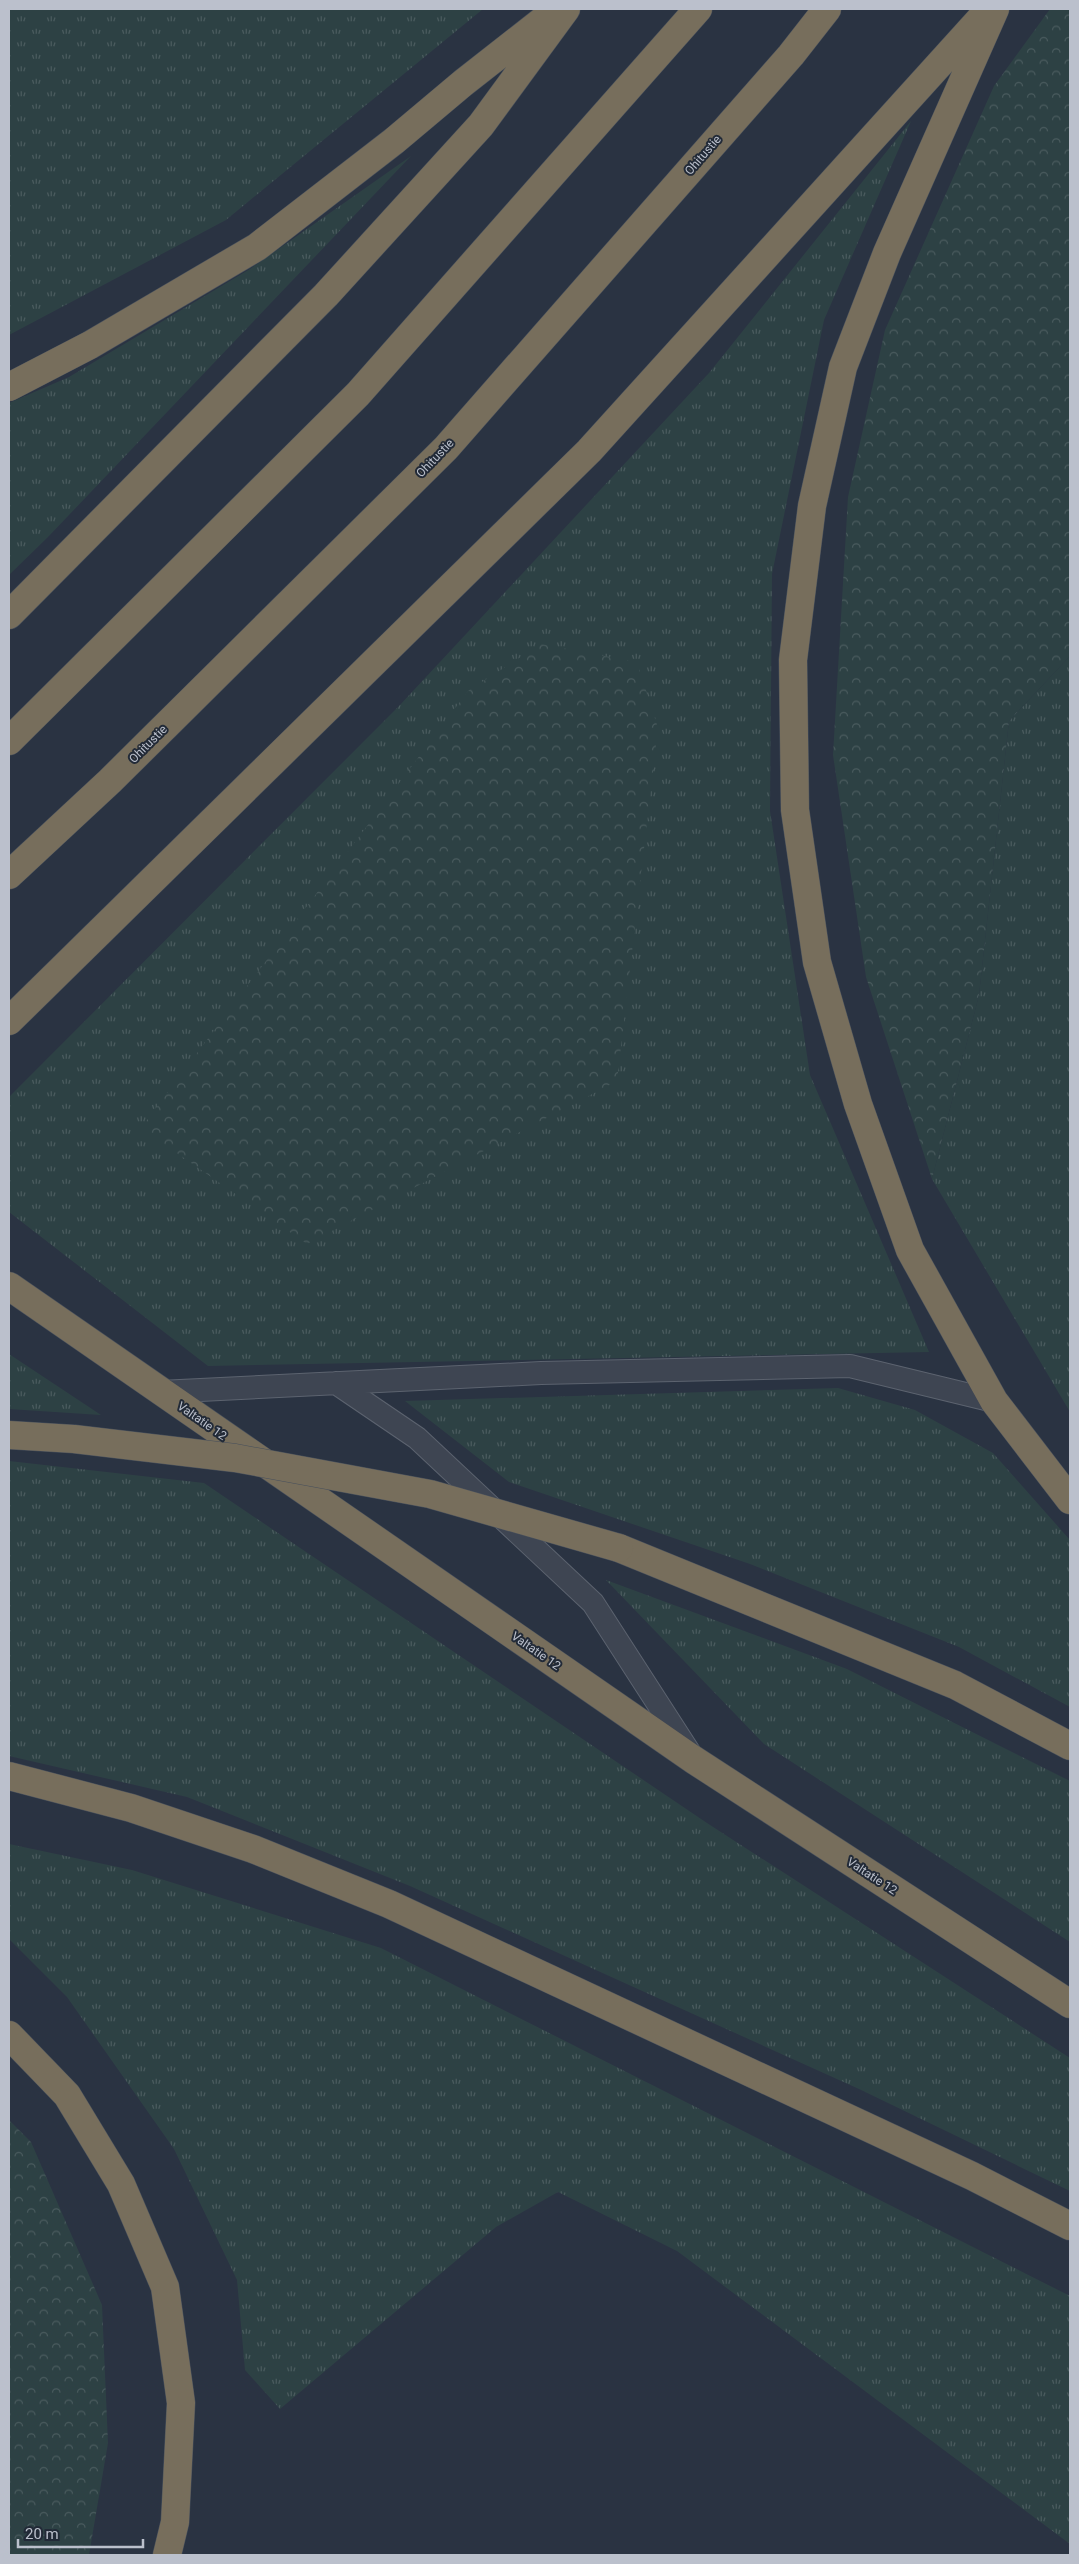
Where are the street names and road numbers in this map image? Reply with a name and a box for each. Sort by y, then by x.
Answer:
street label: Ohitustie [682,132,724,178]
street label: Ohitustie [413,436,457,480]
street label: Ohitustie [126,722,170,766]
street label: Valtatie 12 [175,1399,230,1443]
street label: Valtatie 12 [509,1629,564,1673]
street label: Valtatie 12 [844,1855,900,1898]

